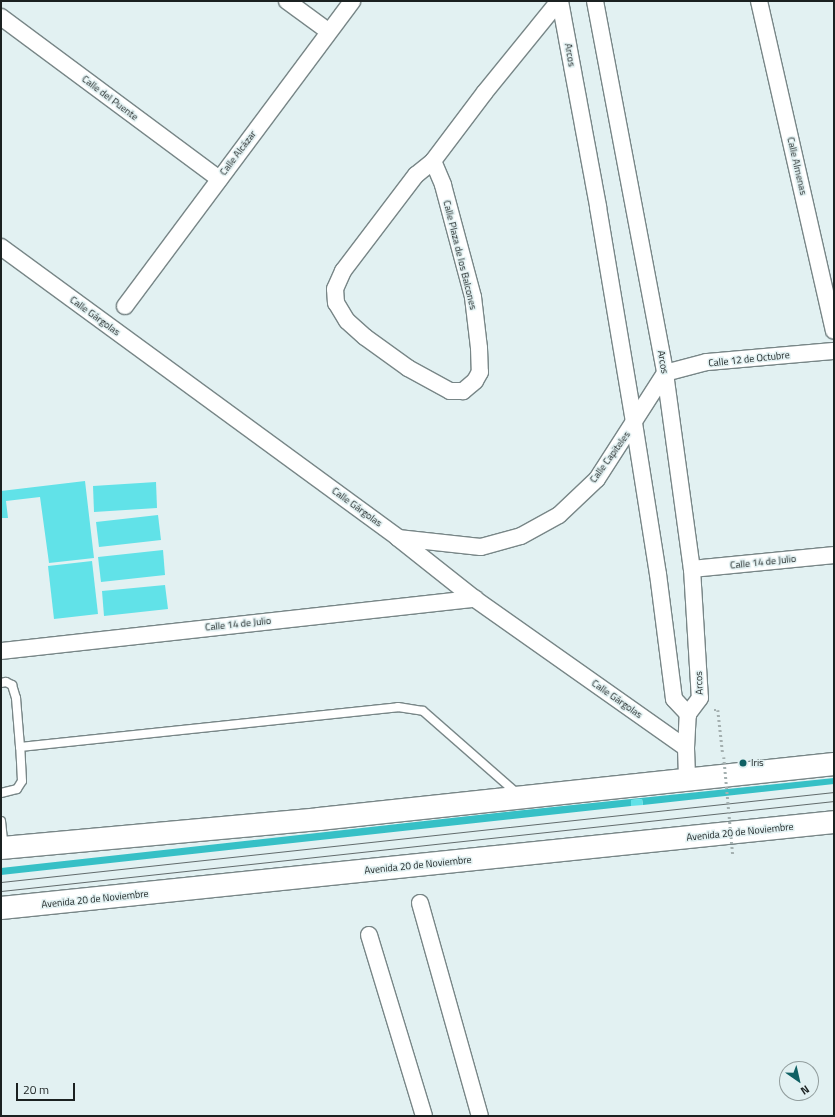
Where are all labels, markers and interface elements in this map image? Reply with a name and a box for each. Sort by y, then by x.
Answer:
street label: Arcos [562,42,578,68]
street label: Calle del Puente [79,73,141,123]
street label: Calle Alcázar [217,128,259,178]
street label: Calle Almenas [785,136,809,196]
street label: Calle Plaza de los Balcones [441,199,479,311]
street label: Calle Gárgolas [67,294,123,338]
street label: Arcos [655,349,671,375]
street label: Calle 12 de Octubre [708,349,790,369]
street label: Calle Capiteles [587,429,633,485]
street label: Calle Gárgolas [329,485,385,529]
street label: Calle 14 de Julio [729,553,797,571]
street label: Calle 14 de Julio [204,615,272,633]
street label: Arcos [693,671,705,695]
street label: Calle Gárgolas [589,677,645,721]
place label: Iris [751,757,764,769]
marker: Iris [738,758,748,768]
street label: Avenida 20 de Noviembre [686,820,794,844]
street label: Avenida 20 de Noviembre [364,853,472,877]
street label: Avenida 20 de Noviembre [41,887,149,911]
north arrow [779,1061,819,1101]
scale bar [18,1075,77,1101]
text: 20 m [23,1080,49,1099]
text: N [798,1081,813,1099]

